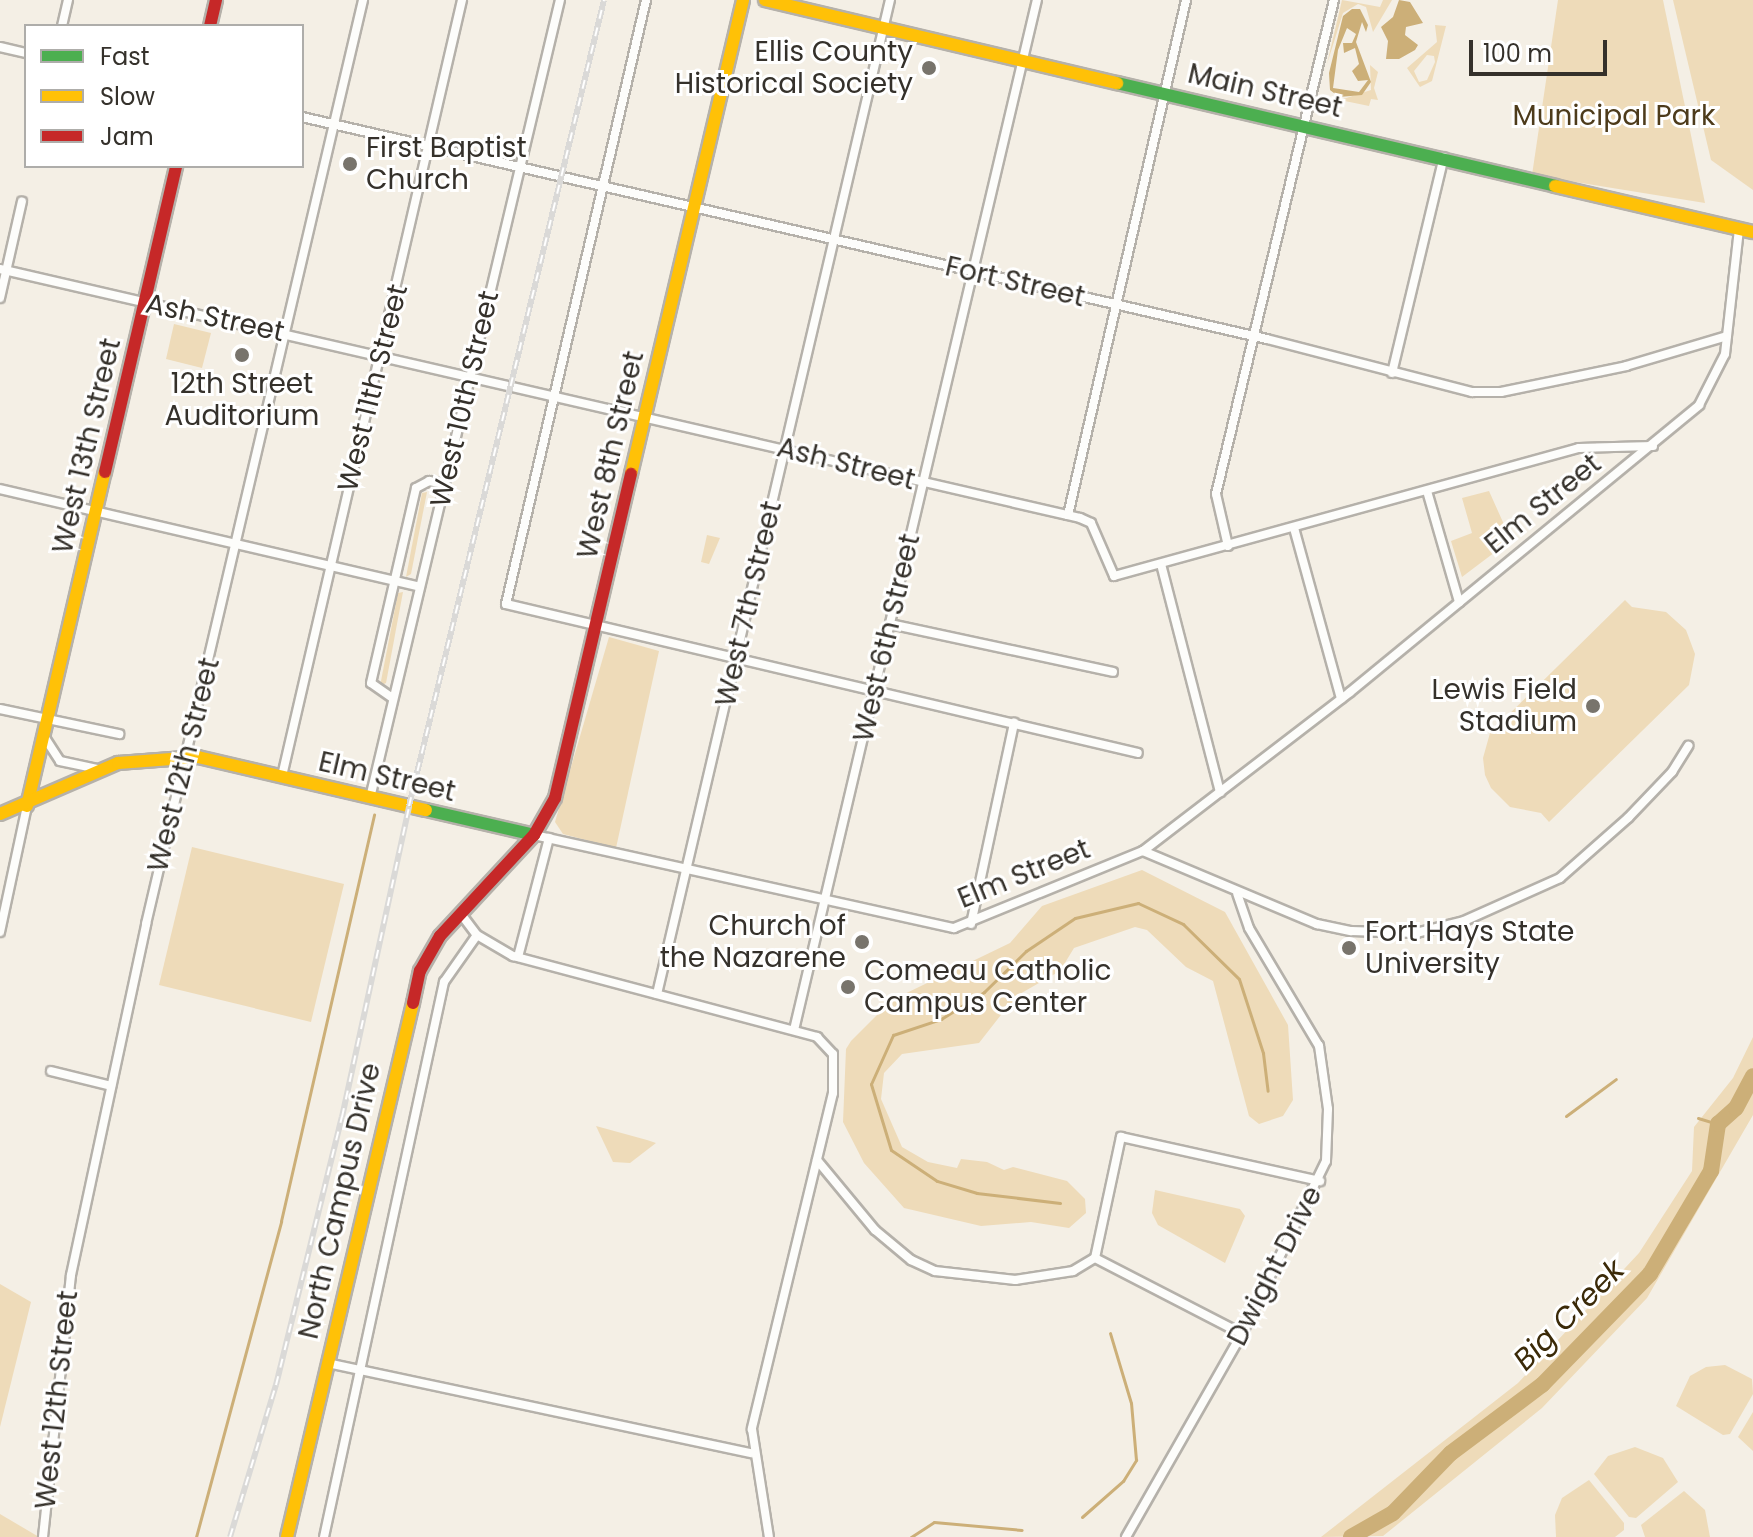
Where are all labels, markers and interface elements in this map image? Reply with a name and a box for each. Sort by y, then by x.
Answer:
legend [24,24,304,168]
scale bar [1473,24,1611,74]
place label: Ellis County Historical Society [675,35,913,101]
text: 100 m [1483,37,1552,70]
text: Fast [100,40,150,73]
street label: Main Street [1185,57,1345,125]
marker: Ellis County Historical Society [920,59,938,77]
text: Slow [100,80,155,113]
park label: Municipal Park [1513,99,1715,133]
text: Jam [100,120,154,153]
place label: First Baptist Church [366,131,527,197]
marker: First Baptist Church [341,155,359,173]
street label: Fort Street [942,250,1088,314]
street label: West 11th Street [331,281,415,495]
street label: Ash Street [143,287,287,349]
street label: West 10th Street [424,288,506,510]
street label: West 13th Street [46,335,128,557]
marker: 12th Street Auditorium [233,346,251,364]
street label: West 8th Street [571,348,651,562]
place label: 12th Street Auditorium [165,367,319,433]
street label: Ash Street [774,431,918,497]
street label: Elm Street [1478,447,1608,561]
street label: West 7th Street [709,498,789,710]
street label: West 6th Street [847,531,927,745]
street label: West 12th Street [141,654,227,876]
place label: Lewis Field Stadium [1431,673,1577,739]
marker: Lewis Field Stadium [1584,697,1602,715]
street label: Elm Street [315,745,459,809]
street label: Elm Street [953,832,1095,916]
place label: Church of the Nazarene [660,909,846,975]
place label: Fort Hays State University [1365,915,1574,981]
marker: Church of the Nazarene [853,933,871,951]
marker: Fort Hays State University [1340,939,1358,957]
place label: Comeau Catholic Campus Center [864,954,1111,1020]
marker: Comeau Catholic Campus Center [839,978,857,996]
street label: North Campus Drive [292,1060,388,1342]
street label: Dwight Drive [1220,1181,1330,1351]
water label: Big Creek [1506,1252,1632,1378]
street label: West 12th Street [29,1289,85,1511]

